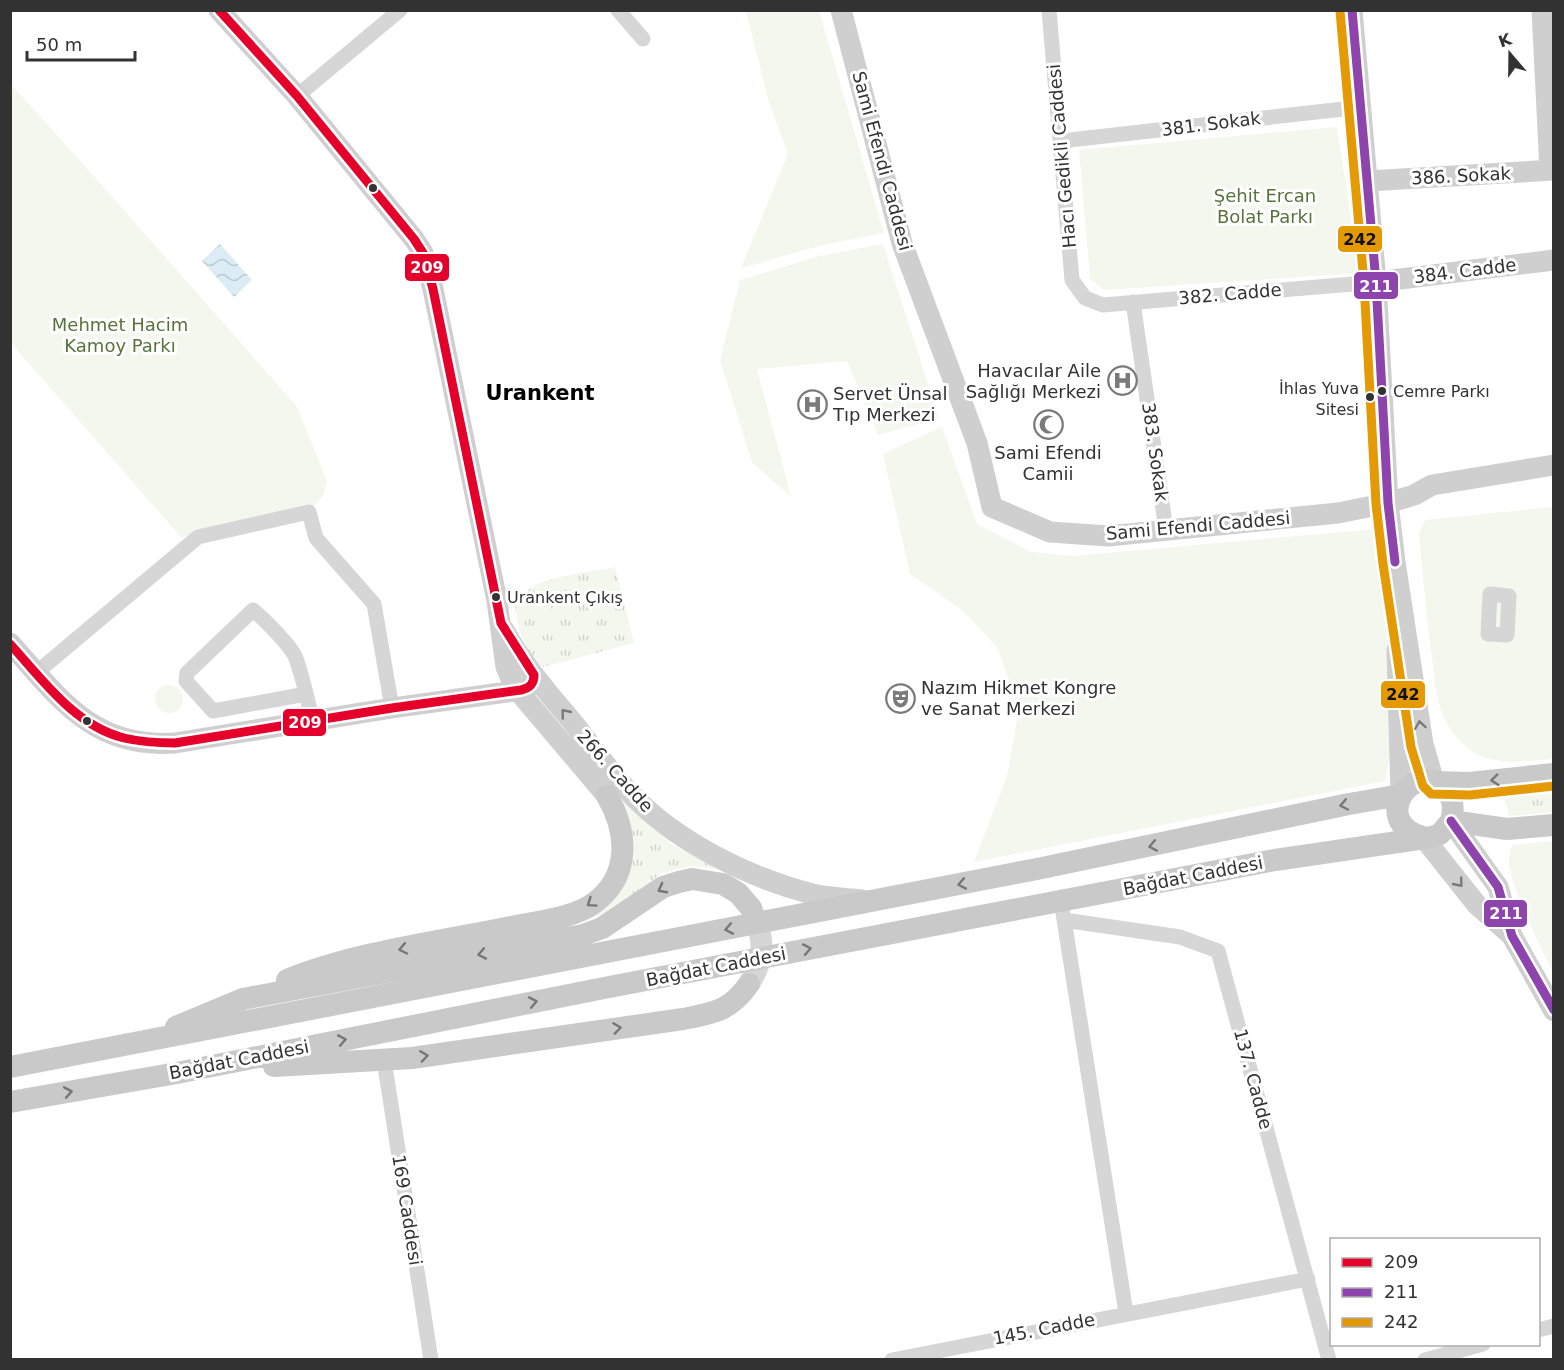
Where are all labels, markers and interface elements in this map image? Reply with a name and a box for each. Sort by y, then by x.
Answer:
scale bar [27,24,135,62]
north arrow [1480,24,1540,84]
text: K [1496,29,1515,51]
text: 50 m [36,34,82,55]
street label: Hacı Gedikli Caddesi [1043,63,1080,249]
street label: Sami Efendi Caddesi [848,69,917,253]
street label: 381. Sokak [1160,107,1262,140]
street label: 386. Sokak [1411,162,1512,189]
unlabelled marker [367,182,379,194]
park label: Şehit Ercan Bolat Parkı [1214,185,1316,227]
line badge: 242 [1337,225,1383,253]
text: 242 [1343,230,1377,249]
line badge: 209 [404,253,450,282]
street label: 384. Cadde [1412,254,1517,287]
text: 209 [410,258,444,277]
line badge: 211 [1353,271,1399,300]
text: 211 [1359,277,1393,296]
street label: 382. Cadde [1178,279,1282,308]
park label: Mehmet Hacim Kamoy Parkı [52,314,188,356]
place label: Havacılar Aile Sağlığı Merkezi [966,360,1101,402]
hospital icon: Havacılar Aile Sağlığı Merkezi [1106,365,1138,397]
place label: İhlas Yuva Sitesi [1279,379,1359,419]
district label: Urankent [485,381,595,405]
place label: Cemre Parkı [1393,382,1490,401]
place label: Servet Ünsal Tıp Merkezi [832,383,947,425]
marker: Cemre Parkı [1376,385,1388,397]
hospital icon: Servet Ünsal Tıp Merkezi [796,388,828,420]
marker: İhlas Yuva Sitesi [1364,391,1376,403]
street label: 383. Sokak [1138,401,1173,503]
mosque icon: Sami Efendi Camii [1032,408,1064,440]
place label: Sami Efendi Camii [994,442,1102,484]
street label: Sami Efendi Caddesi [1105,507,1291,544]
place label: Urankent Çıkış [507,588,623,607]
marker: Urankent Çıkış [490,591,502,603]
place label: Nazım Hikmet Kongre ve Sanat Merkezi [921,677,1116,719]
line badge: 242 [1380,680,1426,709]
theatre icon: Nazım Hikmet Kongre ve Sanat Merkezi [884,682,916,714]
text: 242 [1386,685,1420,704]
line badge: 209 [282,708,327,737]
one-way arrow [561,709,572,720]
text: 209 [288,713,322,732]
unlabelled marker [81,715,93,727]
one-way arrow [1415,721,1427,730]
street label: 266. Cadde [573,725,658,816]
one-way arrow [1491,773,1500,786]
one-way arrow [1339,798,1349,811]
one-way arrow [1148,838,1158,851]
street label: Bağdat Caddesi [1121,852,1265,899]
one-way arrow [1452,876,1463,887]
one-way arrow [957,877,967,890]
one-way arrow [658,882,668,893]
one-way arrow [587,896,598,907]
line badge: 211 [1483,899,1528,928]
text: 211 [1489,904,1523,923]
one-way arrow [724,922,734,935]
one-way arrow [398,942,408,955]
street label: Bağdat Caddesi [644,943,788,990]
one-way arrow [802,943,812,956]
one-way arrow [477,947,487,960]
one-way arrow [528,996,538,1009]
one-way arrow [612,1023,621,1035]
street label: 137. Cadde [1230,1026,1277,1131]
one-way arrow [337,1034,347,1047]
street label: Bağdat Caddesi [167,1036,311,1083]
one-way arrow [419,1050,428,1063]
one-way arrow [63,1086,73,1099]
street label: 169 Caddesi [388,1153,427,1267]
legend [1330,1238,1540,1346]
text: 209 [1384,1251,1418,1272]
text: 211 [1384,1281,1418,1302]
street label: 145. Cadde [991,1308,1097,1349]
text: 242 [1384,1311,1418,1332]

